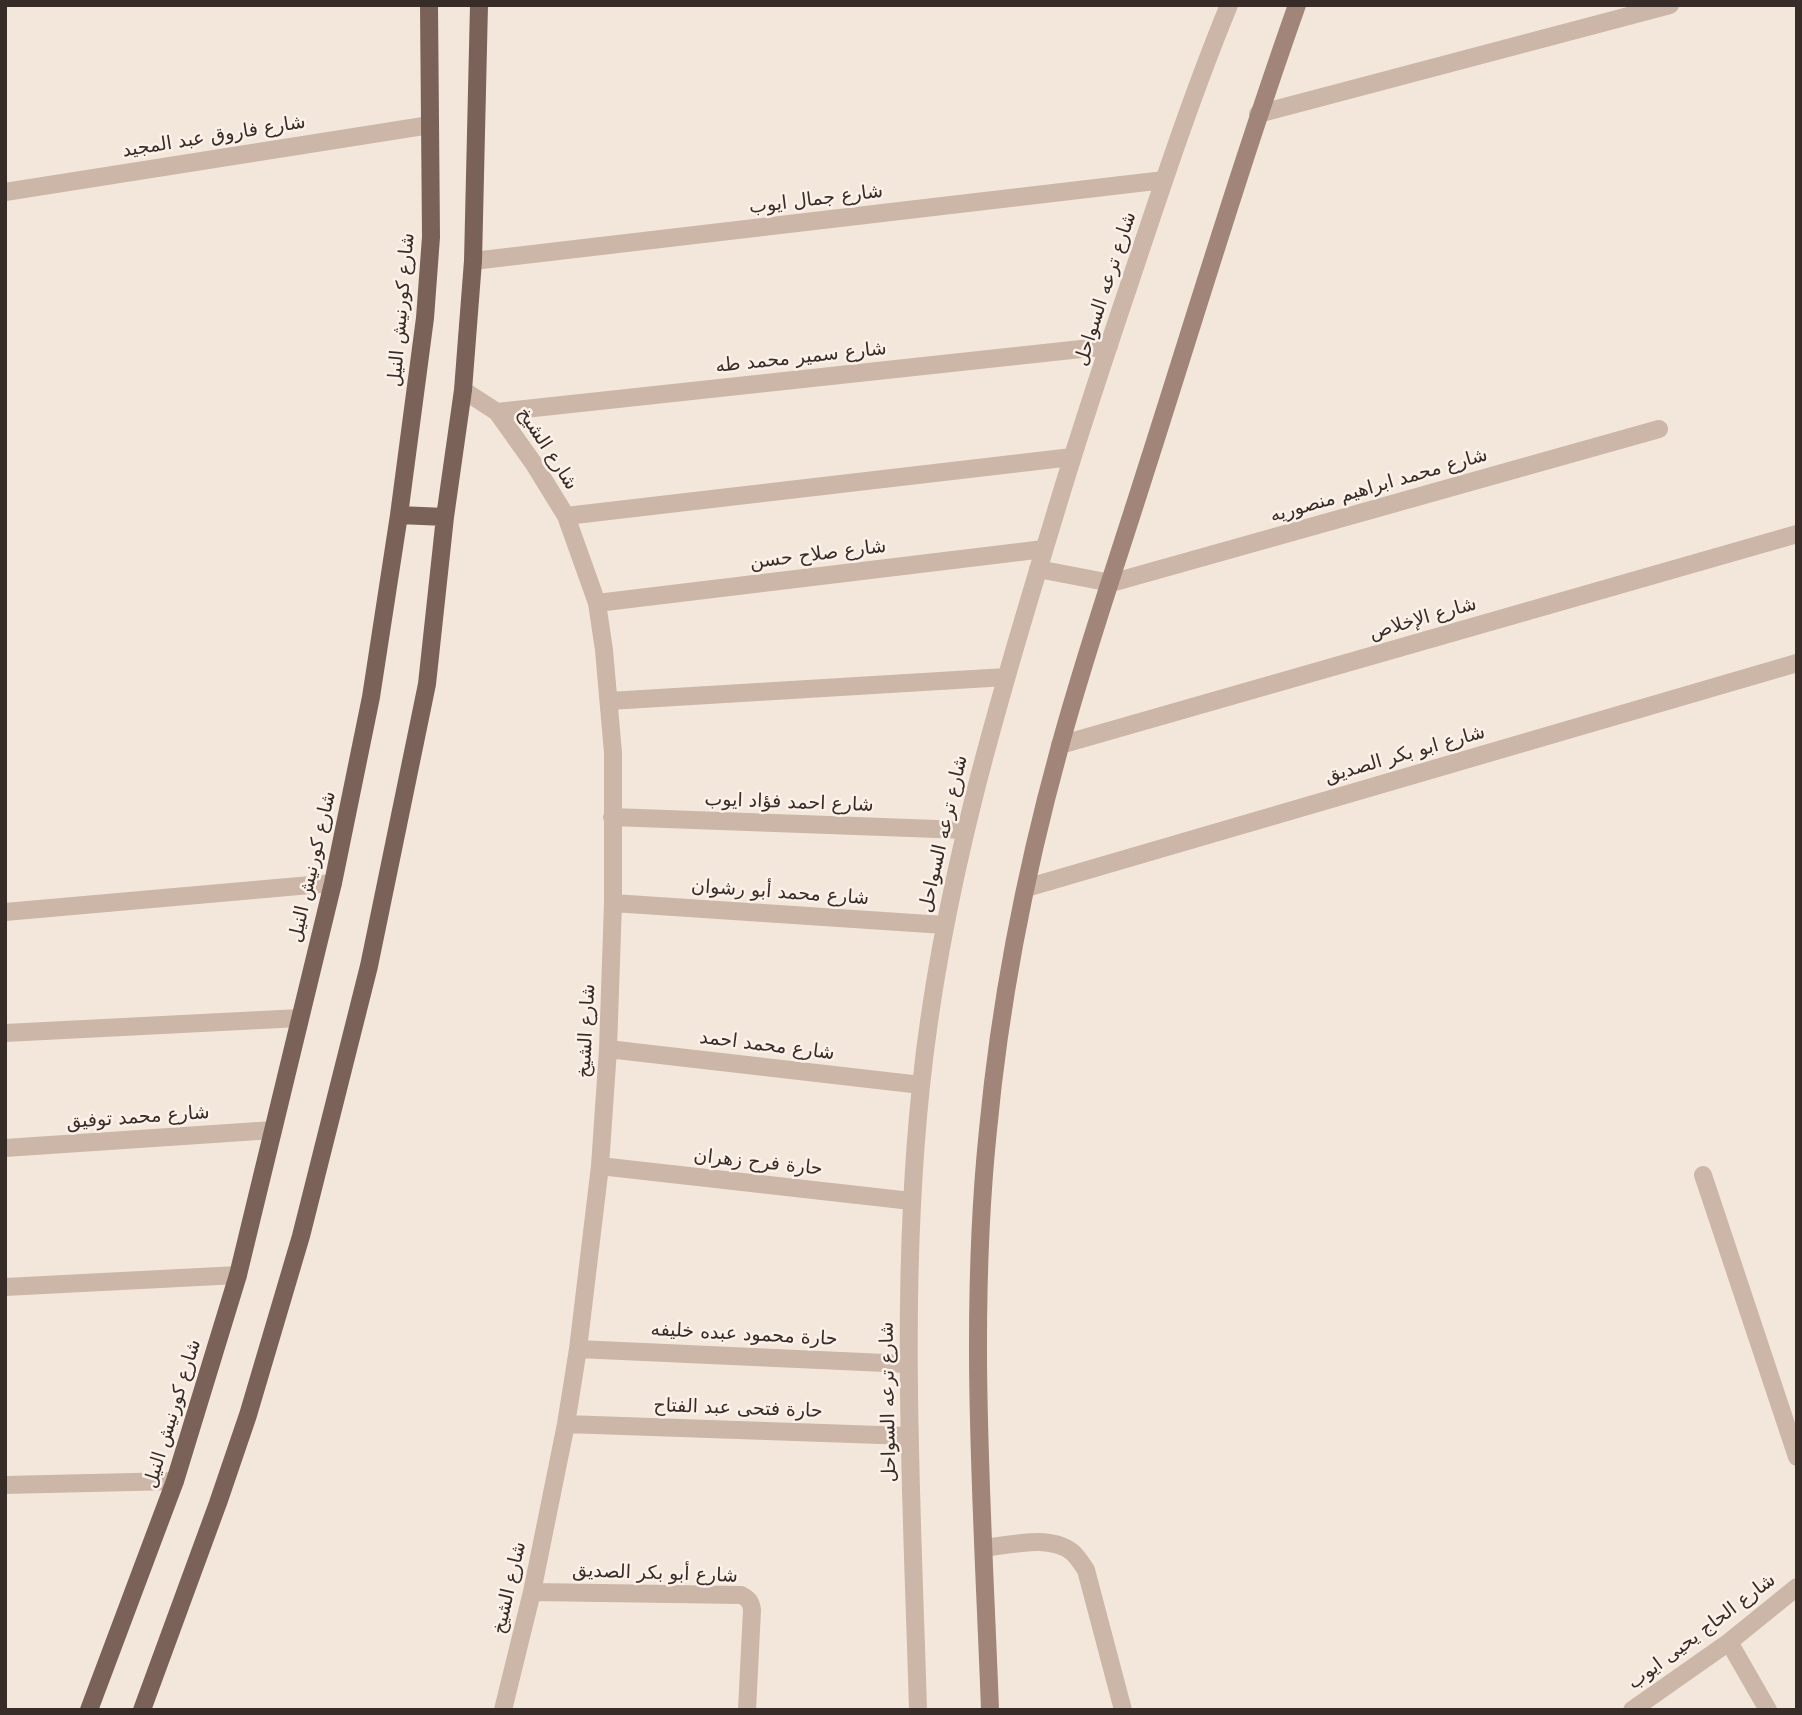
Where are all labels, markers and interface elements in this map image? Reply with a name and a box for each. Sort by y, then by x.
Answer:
street label: شارع فاروق عبد المجيد [121,111,307,163]
street label: شارع جمال ايوب [748,180,884,220]
street label: شارع ترعه السواحل [1070,209,1142,369]
street label: شارع كورنيش النيل [384,232,420,388]
street label: شارع سمير محمد طه [714,338,888,378]
street label: شارع الشيخ [512,403,582,495]
street label: شارع محمد ابراهيم منصوريه [1268,444,1490,528]
street label: شارع صلاح حسن [749,535,887,575]
street label: شارع الإخلاص [1367,593,1479,645]
street label: شارع ابو بكر الصديق [1322,721,1488,789]
street label: شارع ترعه السواحل [915,753,973,915]
street label: شارع كورنيش النيل [285,789,341,945]
street label: شارع احمد فؤاد ايوب [704,789,874,817]
street label: شارع محمد أبو رشوان [690,875,870,911]
street label: شارع الشيخ [573,983,601,1079]
street label: شارع محمد احمد [698,1026,836,1066]
street label: شارع محمد توفيق [66,1102,210,1134]
street label: حارة فرح زهران [692,1145,824,1181]
street label: حارة محمود عبده خليفه [650,1319,838,1351]
street label: شارع ترعه السواحل [876,1321,902,1483]
street label: شارع كورنيش النيل [140,1337,206,1491]
street label: حارة فتحى عبد الفتاح [653,1395,823,1423]
street label: شارع الشيخ [488,1540,532,1636]
street label: شارع أبو بكر الصديق [572,1560,738,1588]
street label: شارع الحاج يحيى ايوب [1624,1569,1780,1695]

